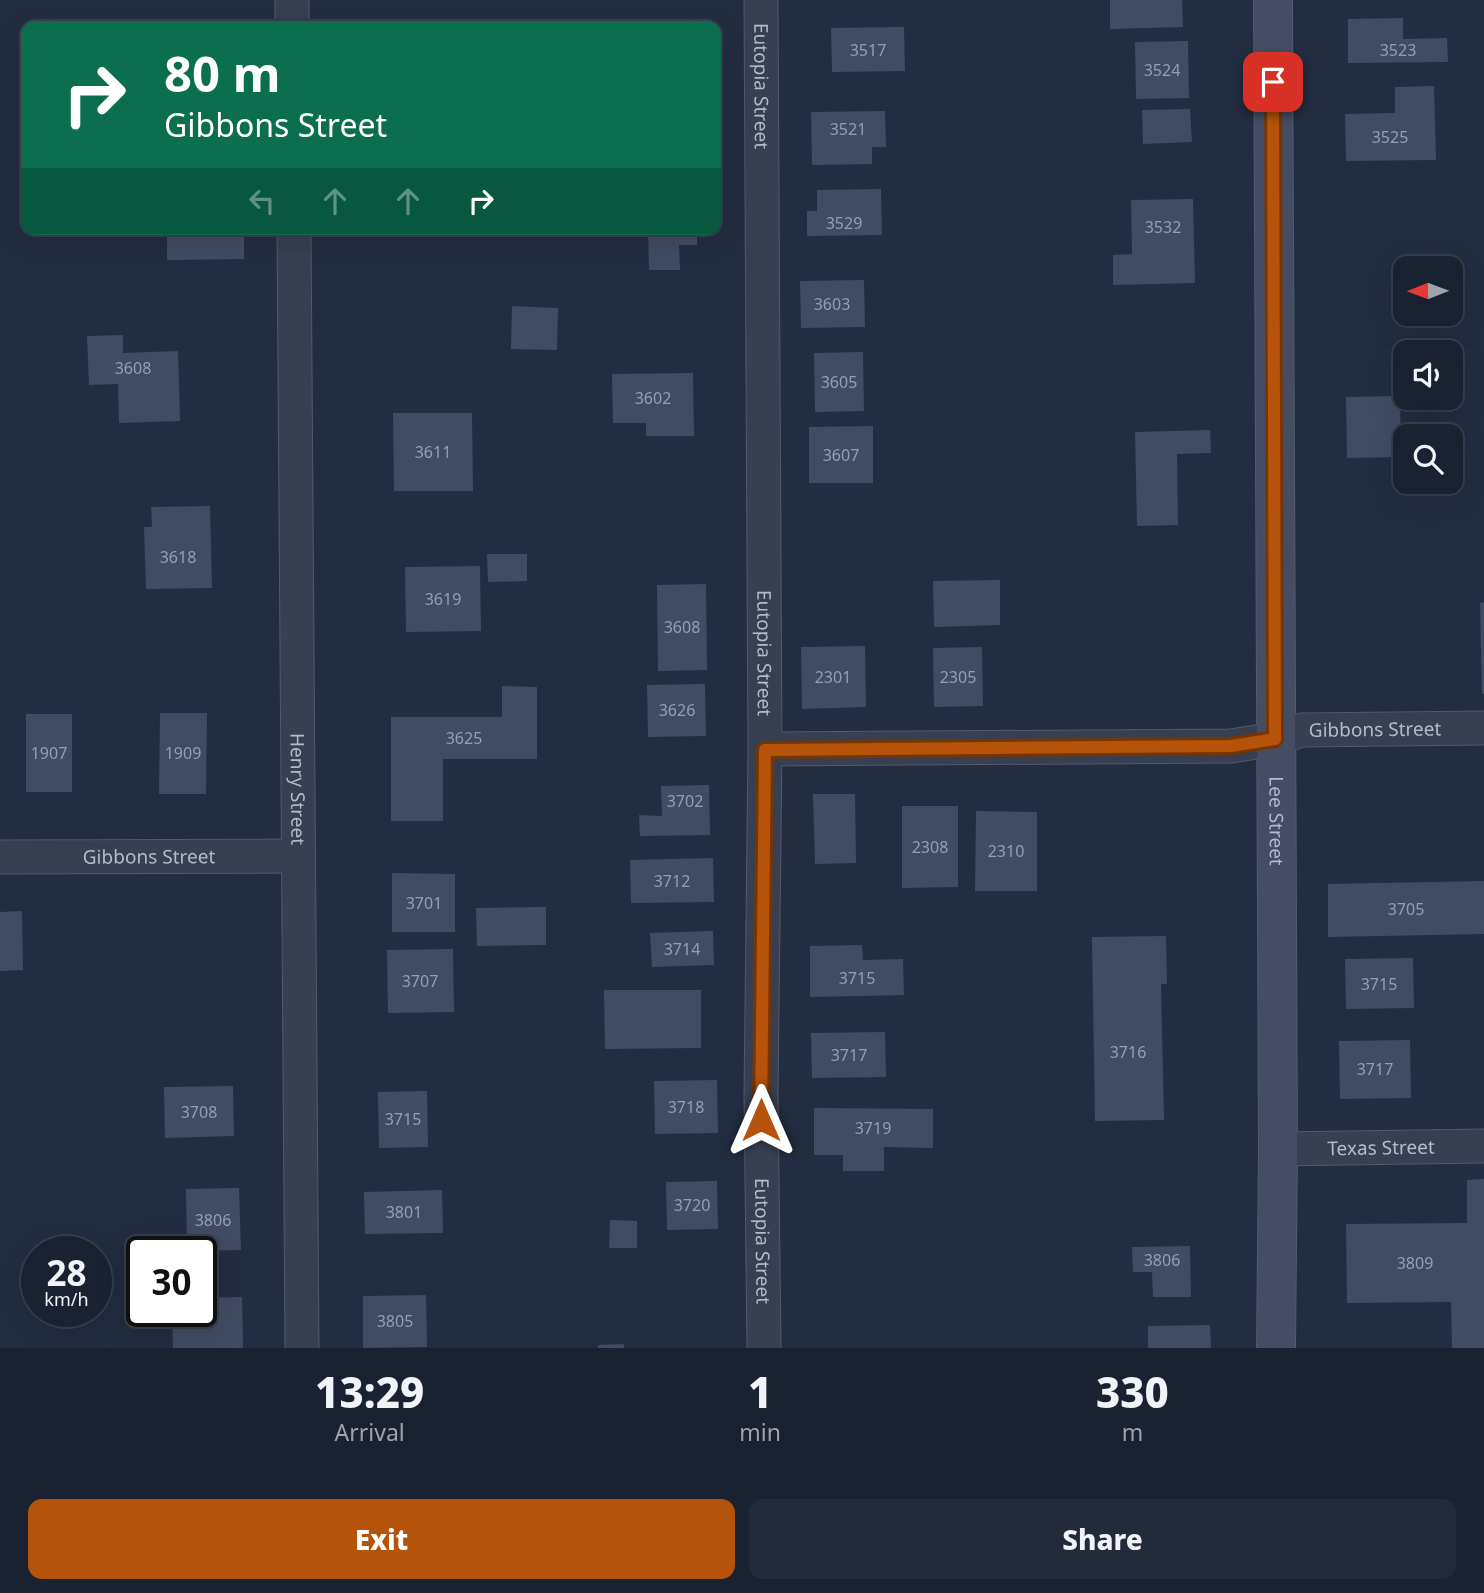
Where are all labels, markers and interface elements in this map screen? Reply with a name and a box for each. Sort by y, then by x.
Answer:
street label: Eutopia Street [748,23,775,149]
house number: 3517 [850,39,886,61]
house number: 3523 [1380,39,1416,61]
text: 80 m [164,40,281,106]
icon: right [49,49,140,140]
pin [1243,52,1303,112]
house number: 3524 [1144,59,1180,81]
icon: arrive [1254,63,1292,101]
text: Gibbons Street [164,103,387,146]
house number: 3521 [830,118,866,140]
house number: 3525 [1372,126,1408,148]
icon: left [243,182,281,220]
icon: ahead [316,182,354,220]
icon: ahead [389,182,427,220]
icon: right [462,182,500,220]
house number: 3529 [826,212,862,234]
house number: 3532 [1145,216,1181,238]
north arrow [1393,256,1463,326]
map controls [1393,256,1463,494]
house number: 3603 [814,293,850,315]
button: sound [1393,340,1463,410]
house number: 3608 [115,357,151,379]
house number: 3605 [821,371,857,393]
house number: 3602 [635,387,671,409]
button: search [1393,424,1463,494]
house number: 3611 [415,441,451,463]
house number: 3607 [823,444,859,466]
house number: 3618 [160,546,196,568]
house number: 3619 [425,588,461,610]
street label: Eutopia Street [751,590,778,716]
house number: 3608 [664,616,700,638]
house number: 2301 [815,666,851,688]
house number: 2305 [940,666,976,688]
house number: 3626 [659,699,695,721]
street label: Gibbons Street [1309,715,1442,743]
house number: 3625 [446,727,482,749]
street label: Henry Street [285,733,311,845]
house number: 1907 [31,742,67,764]
house number: 1909 [165,742,201,764]
street label: Lee Street [1263,776,1290,866]
house number: 3702 [667,790,703,812]
house number: 2308 [912,836,948,858]
house number: 2310 [988,840,1024,862]
street label: Gibbons Street [83,843,215,870]
house number: 3712 [654,870,690,892]
house number: 3701 [406,892,442,914]
house number: 3705 [1388,898,1424,920]
house number: 3714 [664,938,700,960]
house number: 3715 [839,967,875,989]
house number: 3707 [402,970,438,992]
house number: 3715 [1361,973,1397,995]
house number: 3716 [1110,1041,1146,1063]
house number: 3717 [831,1044,867,1066]
house number: 3717 [1357,1058,1393,1080]
position arrow [724,1083,798,1157]
house number: 3718 [668,1096,704,1118]
house number: 3708 [181,1101,217,1123]
house number: 3715 [385,1108,421,1130]
house number: 3719 [855,1117,891,1139]
street label: Texas Street [1327,1134,1435,1161]
street label: Eutopia Street [749,1178,776,1304]
house number: 3720 [674,1194,710,1216]
house number: 3801 [386,1201,422,1223]
house number: 3806 [195,1209,231,1231]
speed limit sign: 30 [126,1236,217,1327]
text: 28 [46,1249,87,1296]
house number: 3806 [1144,1249,1180,1271]
house number: 3809 [1397,1252,1433,1274]
text: km/h [44,1287,89,1311]
house number: 3805 [377,1310,413,1332]
text: 13:29 [315,1363,424,1420]
text: 1 [748,1363,772,1420]
text: 330 [1096,1363,1169,1420]
text: Arrival [335,1416,405,1448]
text: min [739,1416,781,1448]
text: m [1122,1416,1143,1448]
button: Exit [28,1499,735,1579]
button: Share [749,1499,1456,1579]

